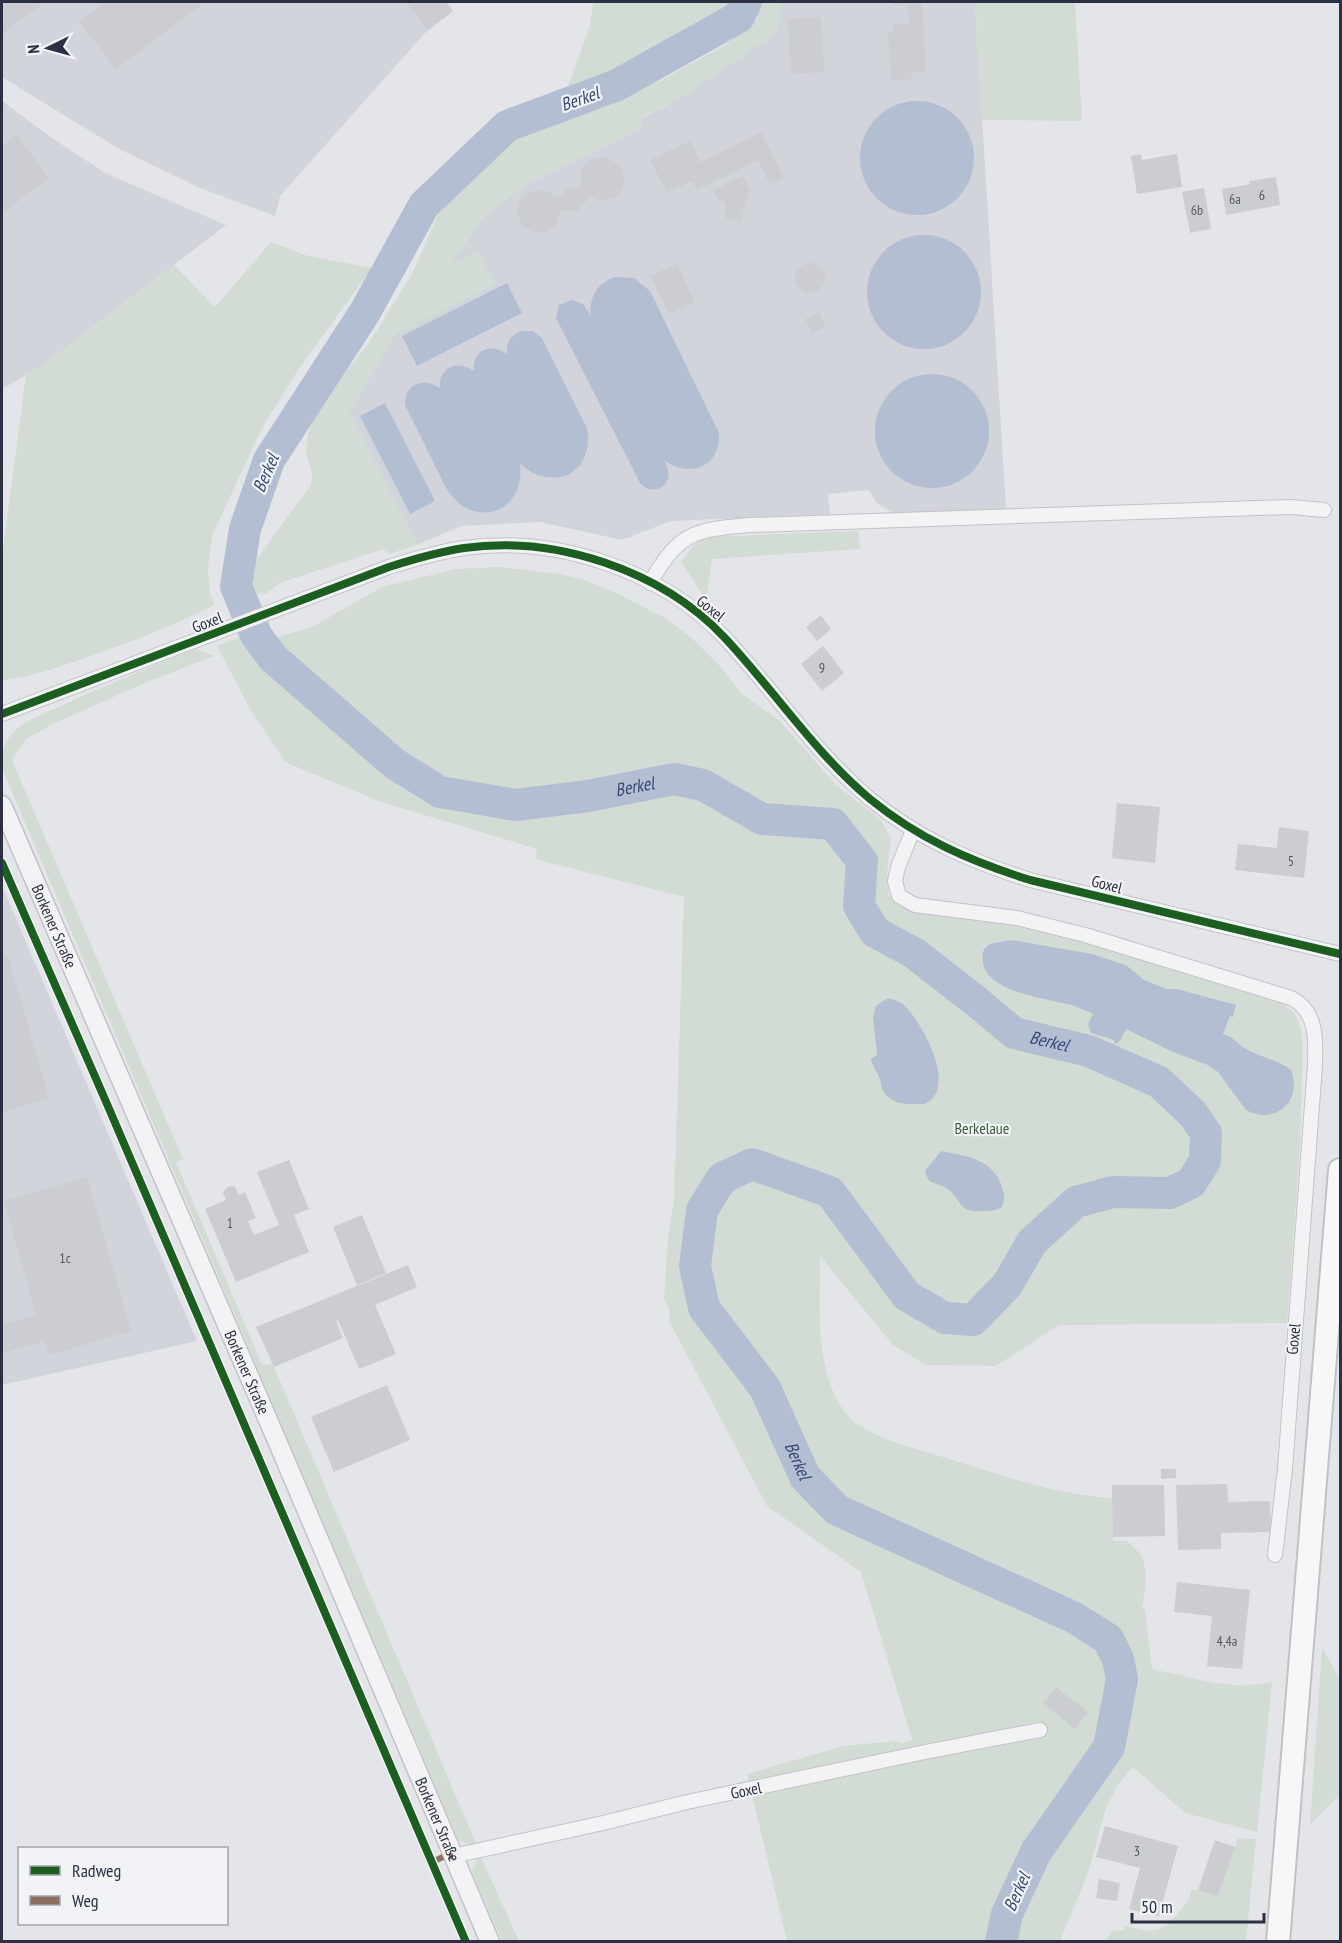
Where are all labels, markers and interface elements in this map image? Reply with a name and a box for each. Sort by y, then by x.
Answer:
north arrow [18,18,78,78]
text: N [23,44,43,54]
water label: Berkel [557,80,604,116]
house number: 6 [1259,186,1265,204]
house number: 6a [1229,190,1241,208]
house number: 6b [1191,201,1203,219]
water label: Berkel [247,449,285,495]
street label: Goxel [693,590,730,626]
street label: Goxel [189,607,225,637]
house number: 9 [819,659,825,677]
water label: Berkel [613,771,658,801]
house number: 5 [1288,852,1294,870]
street label: Goxel [1089,871,1125,898]
street label: Borkener Straße [27,881,81,971]
water label: Berkel [1027,1025,1073,1057]
park label: Berkelaue [955,1118,1009,1138]
house number: 1 [227,1214,233,1232]
house number: 1c [59,1249,71,1267]
street label: Goxel [1282,1322,1304,1355]
street label: Borkener Straße [220,1327,274,1417]
water label: Berkel [780,1438,817,1485]
house number: 4,4a [1217,1632,1237,1650]
street label: Borkener Straße [411,1774,465,1864]
street label: Goxel [729,1777,764,1803]
house number: 3 [1134,1842,1140,1860]
legend [18,1847,228,1925]
text: Radweg [72,1859,121,1882]
water label: Berkel [998,1868,1036,1914]
scale bar [1132,1886,1264,1924]
text: Weg [72,1889,99,1912]
text: 50 m [1141,1895,1173,1918]

